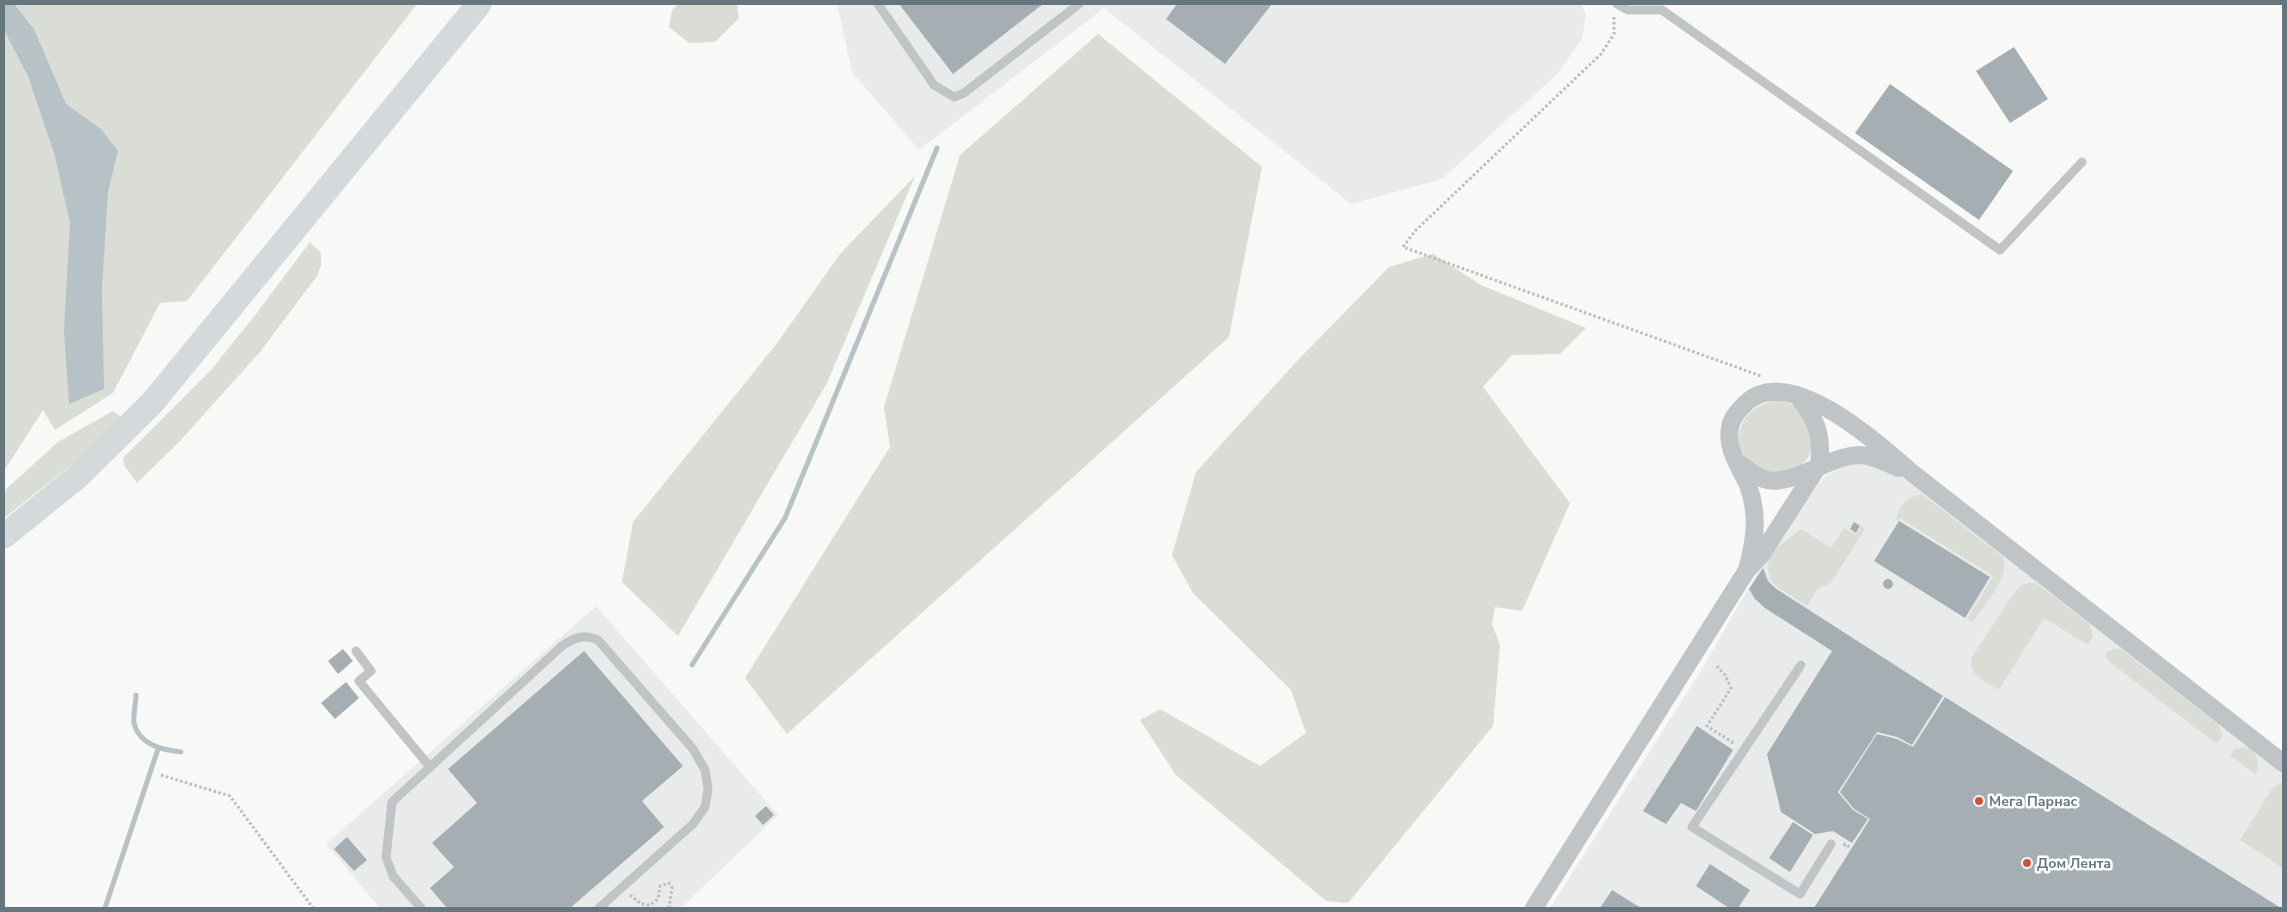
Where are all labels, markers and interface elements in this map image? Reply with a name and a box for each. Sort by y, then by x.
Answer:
place label: Мега Парнас [1989,792,2078,811]
marker: Мега Парнас [1973,795,1985,807]
place label: Дом Лента [2037,854,2111,873]
marker: Дом Лента [2021,857,2033,869]

